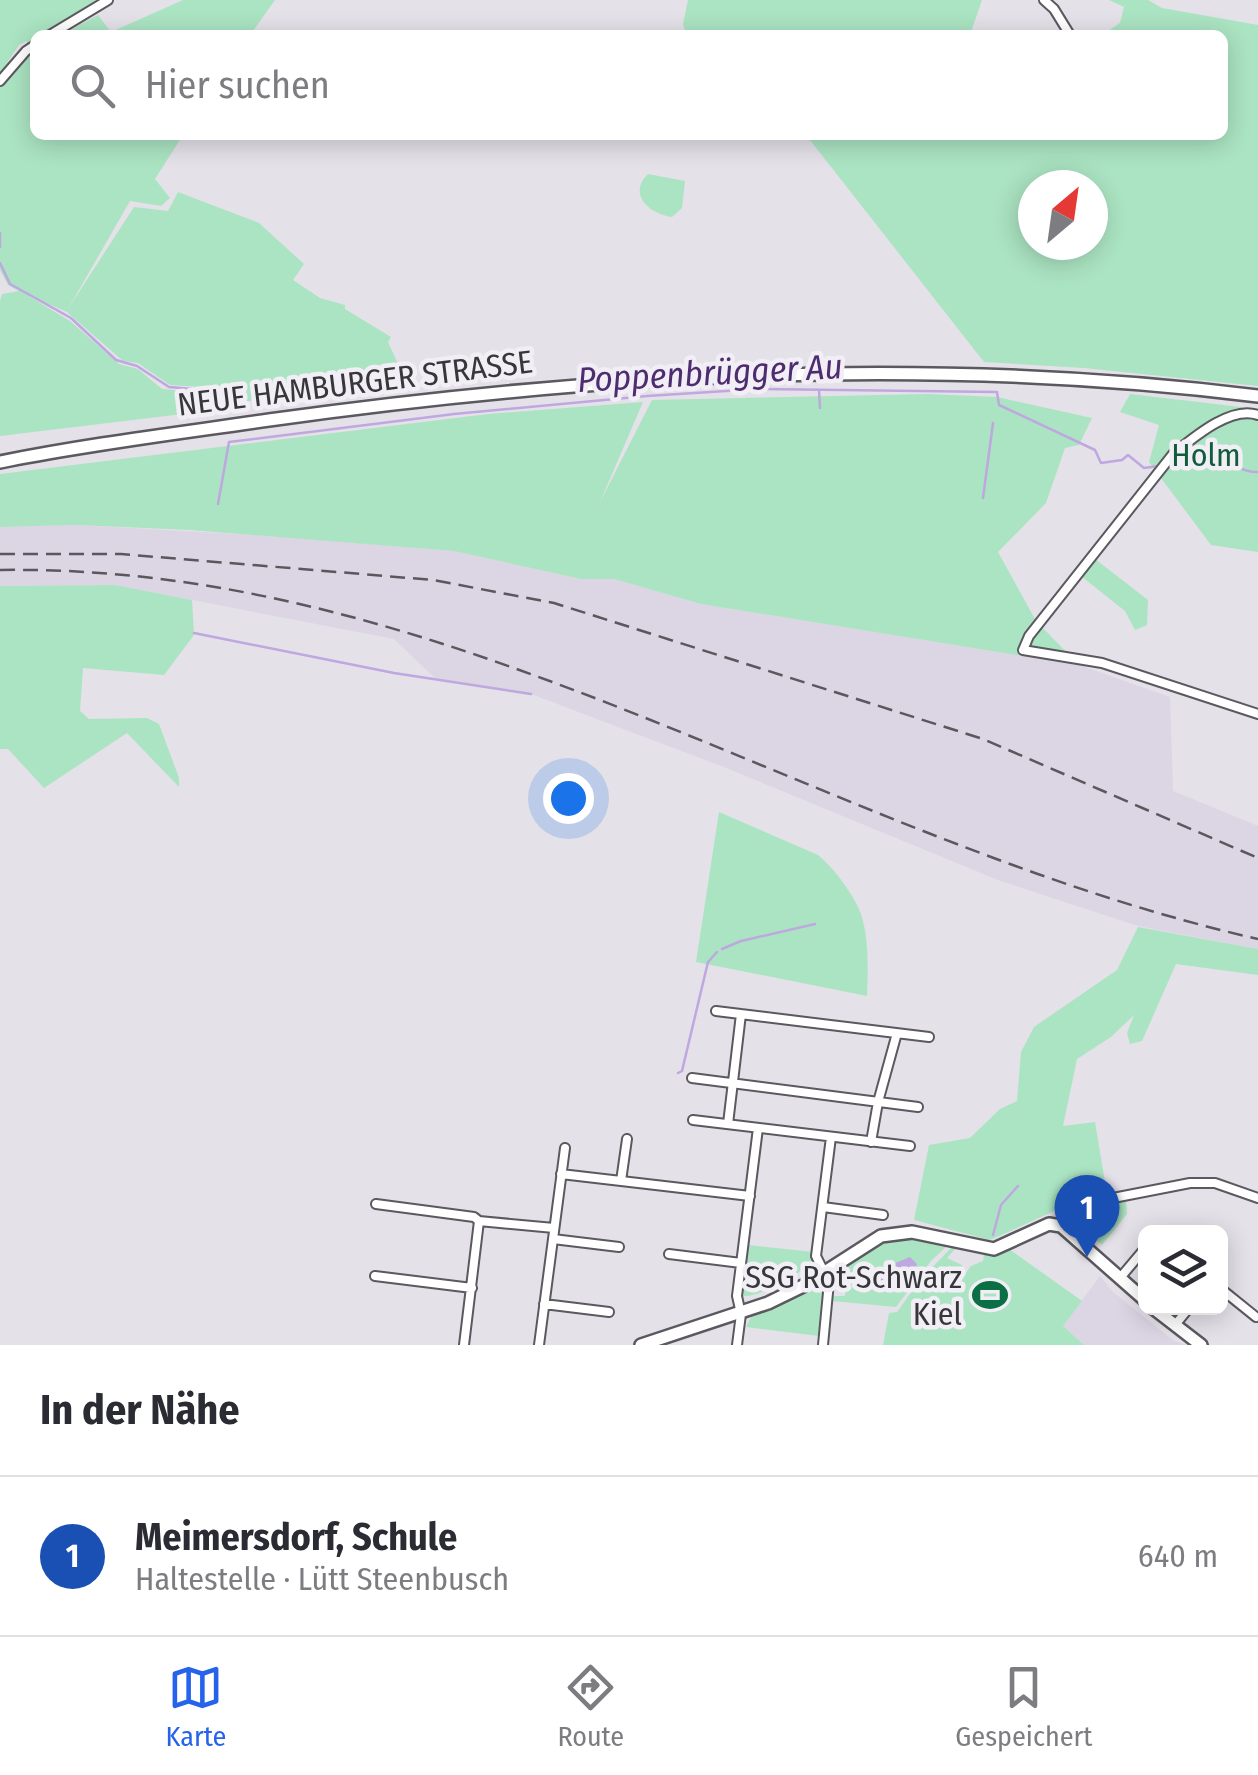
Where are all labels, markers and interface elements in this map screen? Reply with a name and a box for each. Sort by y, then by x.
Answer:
search box [30,30,1228,140]
icon: search [65,58,120,113]
text: Hier suchen [145,62,330,108]
north arrow [1018,170,1108,260]
street label: NEUE HAMBURGER STRASSE [175,342,535,424]
water label: Poppenbrügger Au [576,345,844,401]
park label: Holm [1171,436,1241,474]
your location [543,773,594,824]
pin: 1 [1054,1174,1120,1257]
map controls [1138,1225,1228,1315]
button: layers [1138,1225,1228,1315]
place label: SSG Rot-Schwarz Kiel [745,1258,962,1333]
sports icon: SSG Rot-Schwarz Kiel [971,1276,1009,1314]
text: In der Nähe [40,1385,240,1435]
text: Meimersdorf, Schule [135,1514,457,1560]
text: 1 [66,1537,79,1575]
text: 640 m [1138,1537,1218,1575]
text: Haltestelle · Lütt Steenbusch [135,1560,509,1598]
tab: Karte [166,1660,226,1753]
tab: Route [557,1660,624,1753]
tab: Gespeichert [955,1660,1092,1753]

